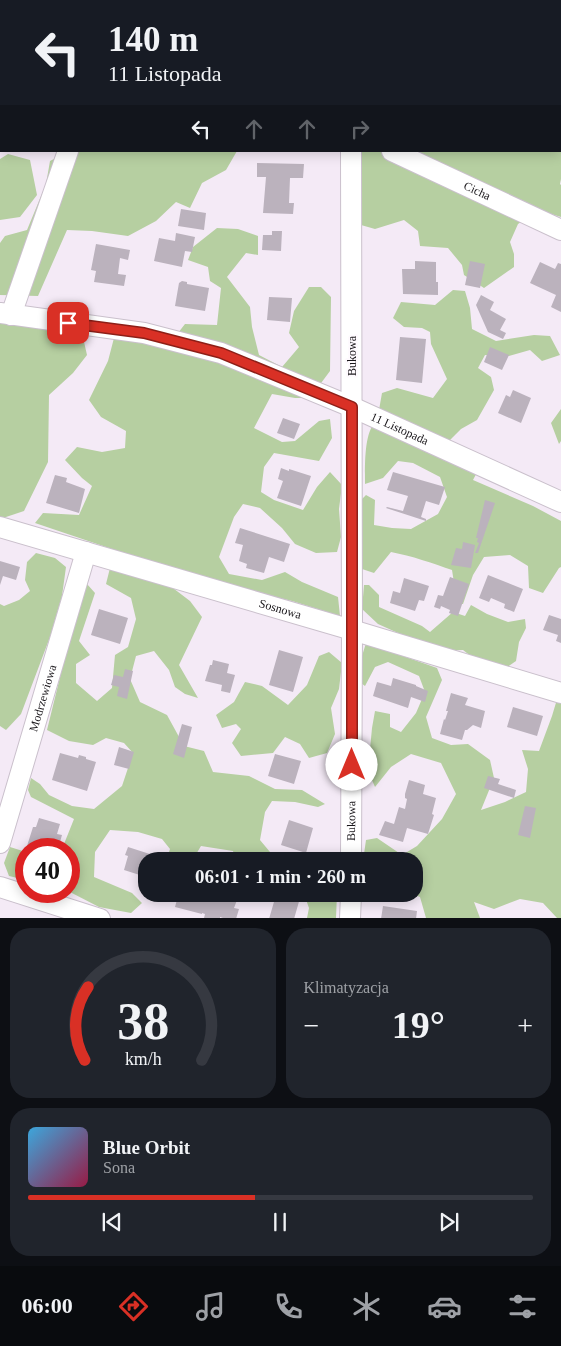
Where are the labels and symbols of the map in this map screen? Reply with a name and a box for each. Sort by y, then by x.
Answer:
street label: Cicha [462,179,493,203]
pin [47,302,89,344]
street label: Bukowa [345,335,359,376]
street label: 11 Listopada [369,409,431,448]
street label: Sosnowa [257,596,304,622]
street label: Modrzewiowa [26,662,60,733]
position arrow [325,738,377,790]
street label: Bukowa [344,800,358,841]
speed limit sign: 40 [15,838,80,903]

